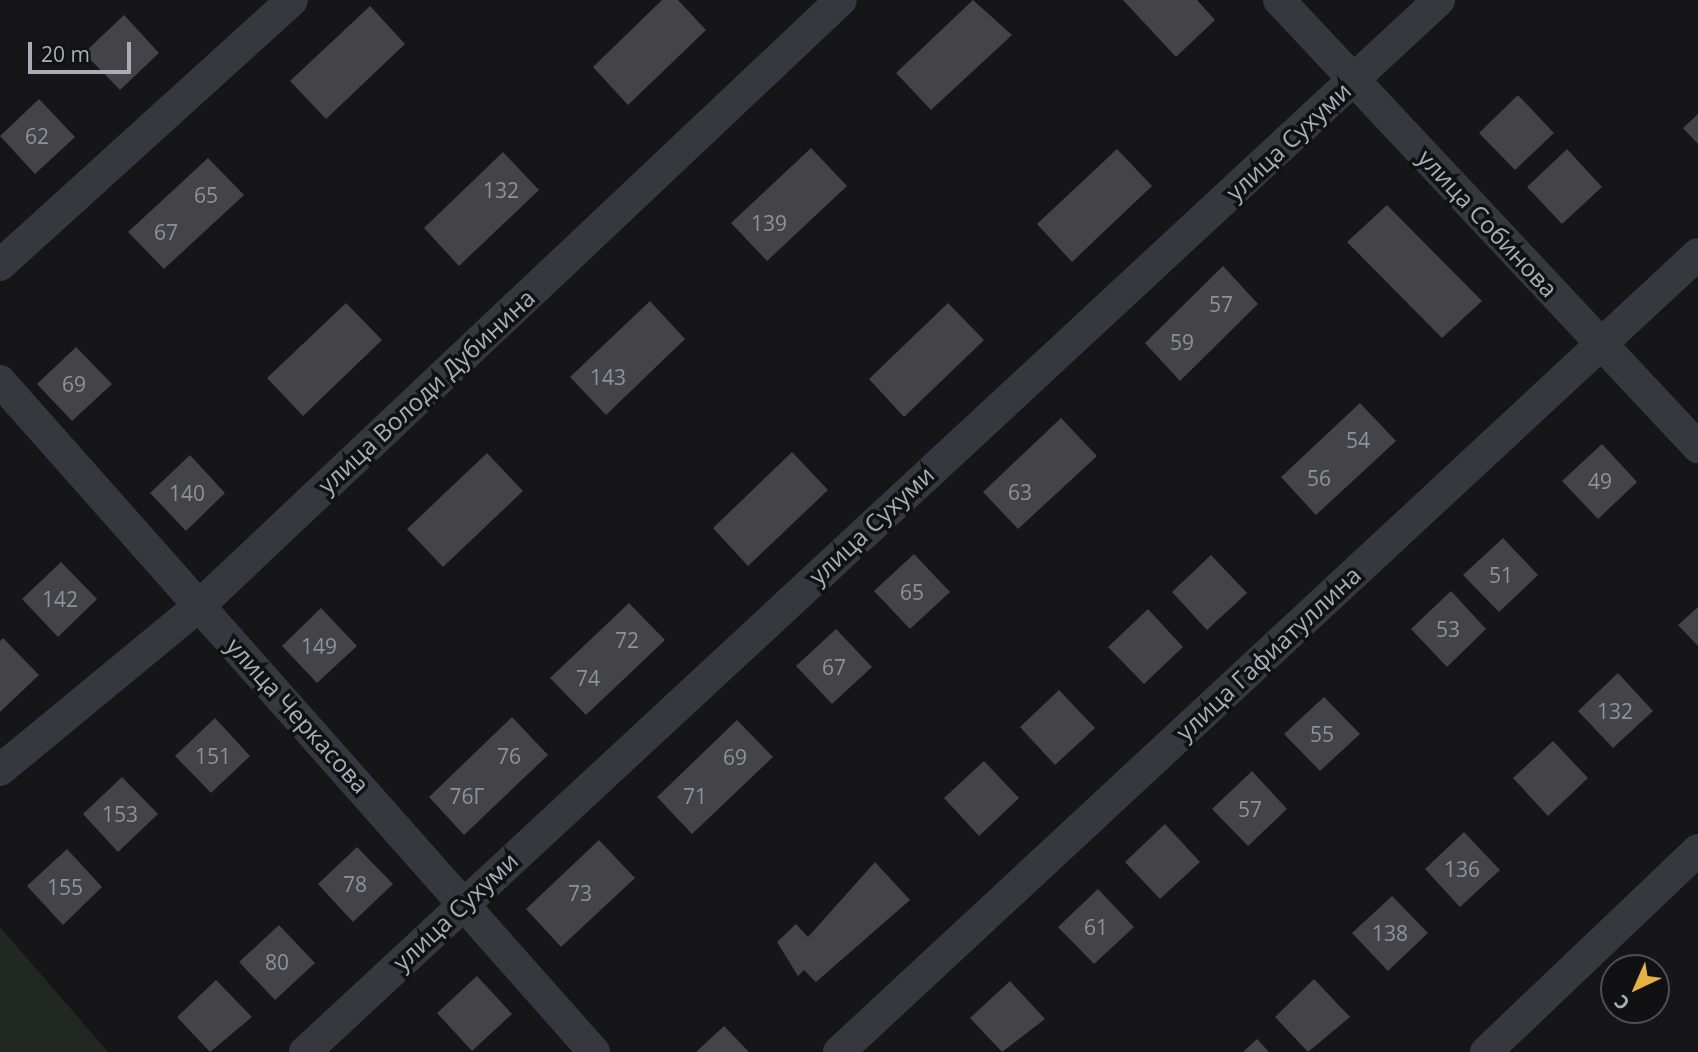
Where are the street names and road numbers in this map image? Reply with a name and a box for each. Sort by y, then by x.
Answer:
street label: улица Сухуми [1220,76,1356,206]
street label: улица Собинова [1412,143,1564,303]
street label: улица Володи Дубинина [312,283,540,499]
street label: улица Сухуми [803,460,939,590]
street label: улица Гафиатуллина [1170,560,1366,746]
street label: улица Черкасова [221,631,375,799]
street label: улица Сухуми [387,846,523,976]

